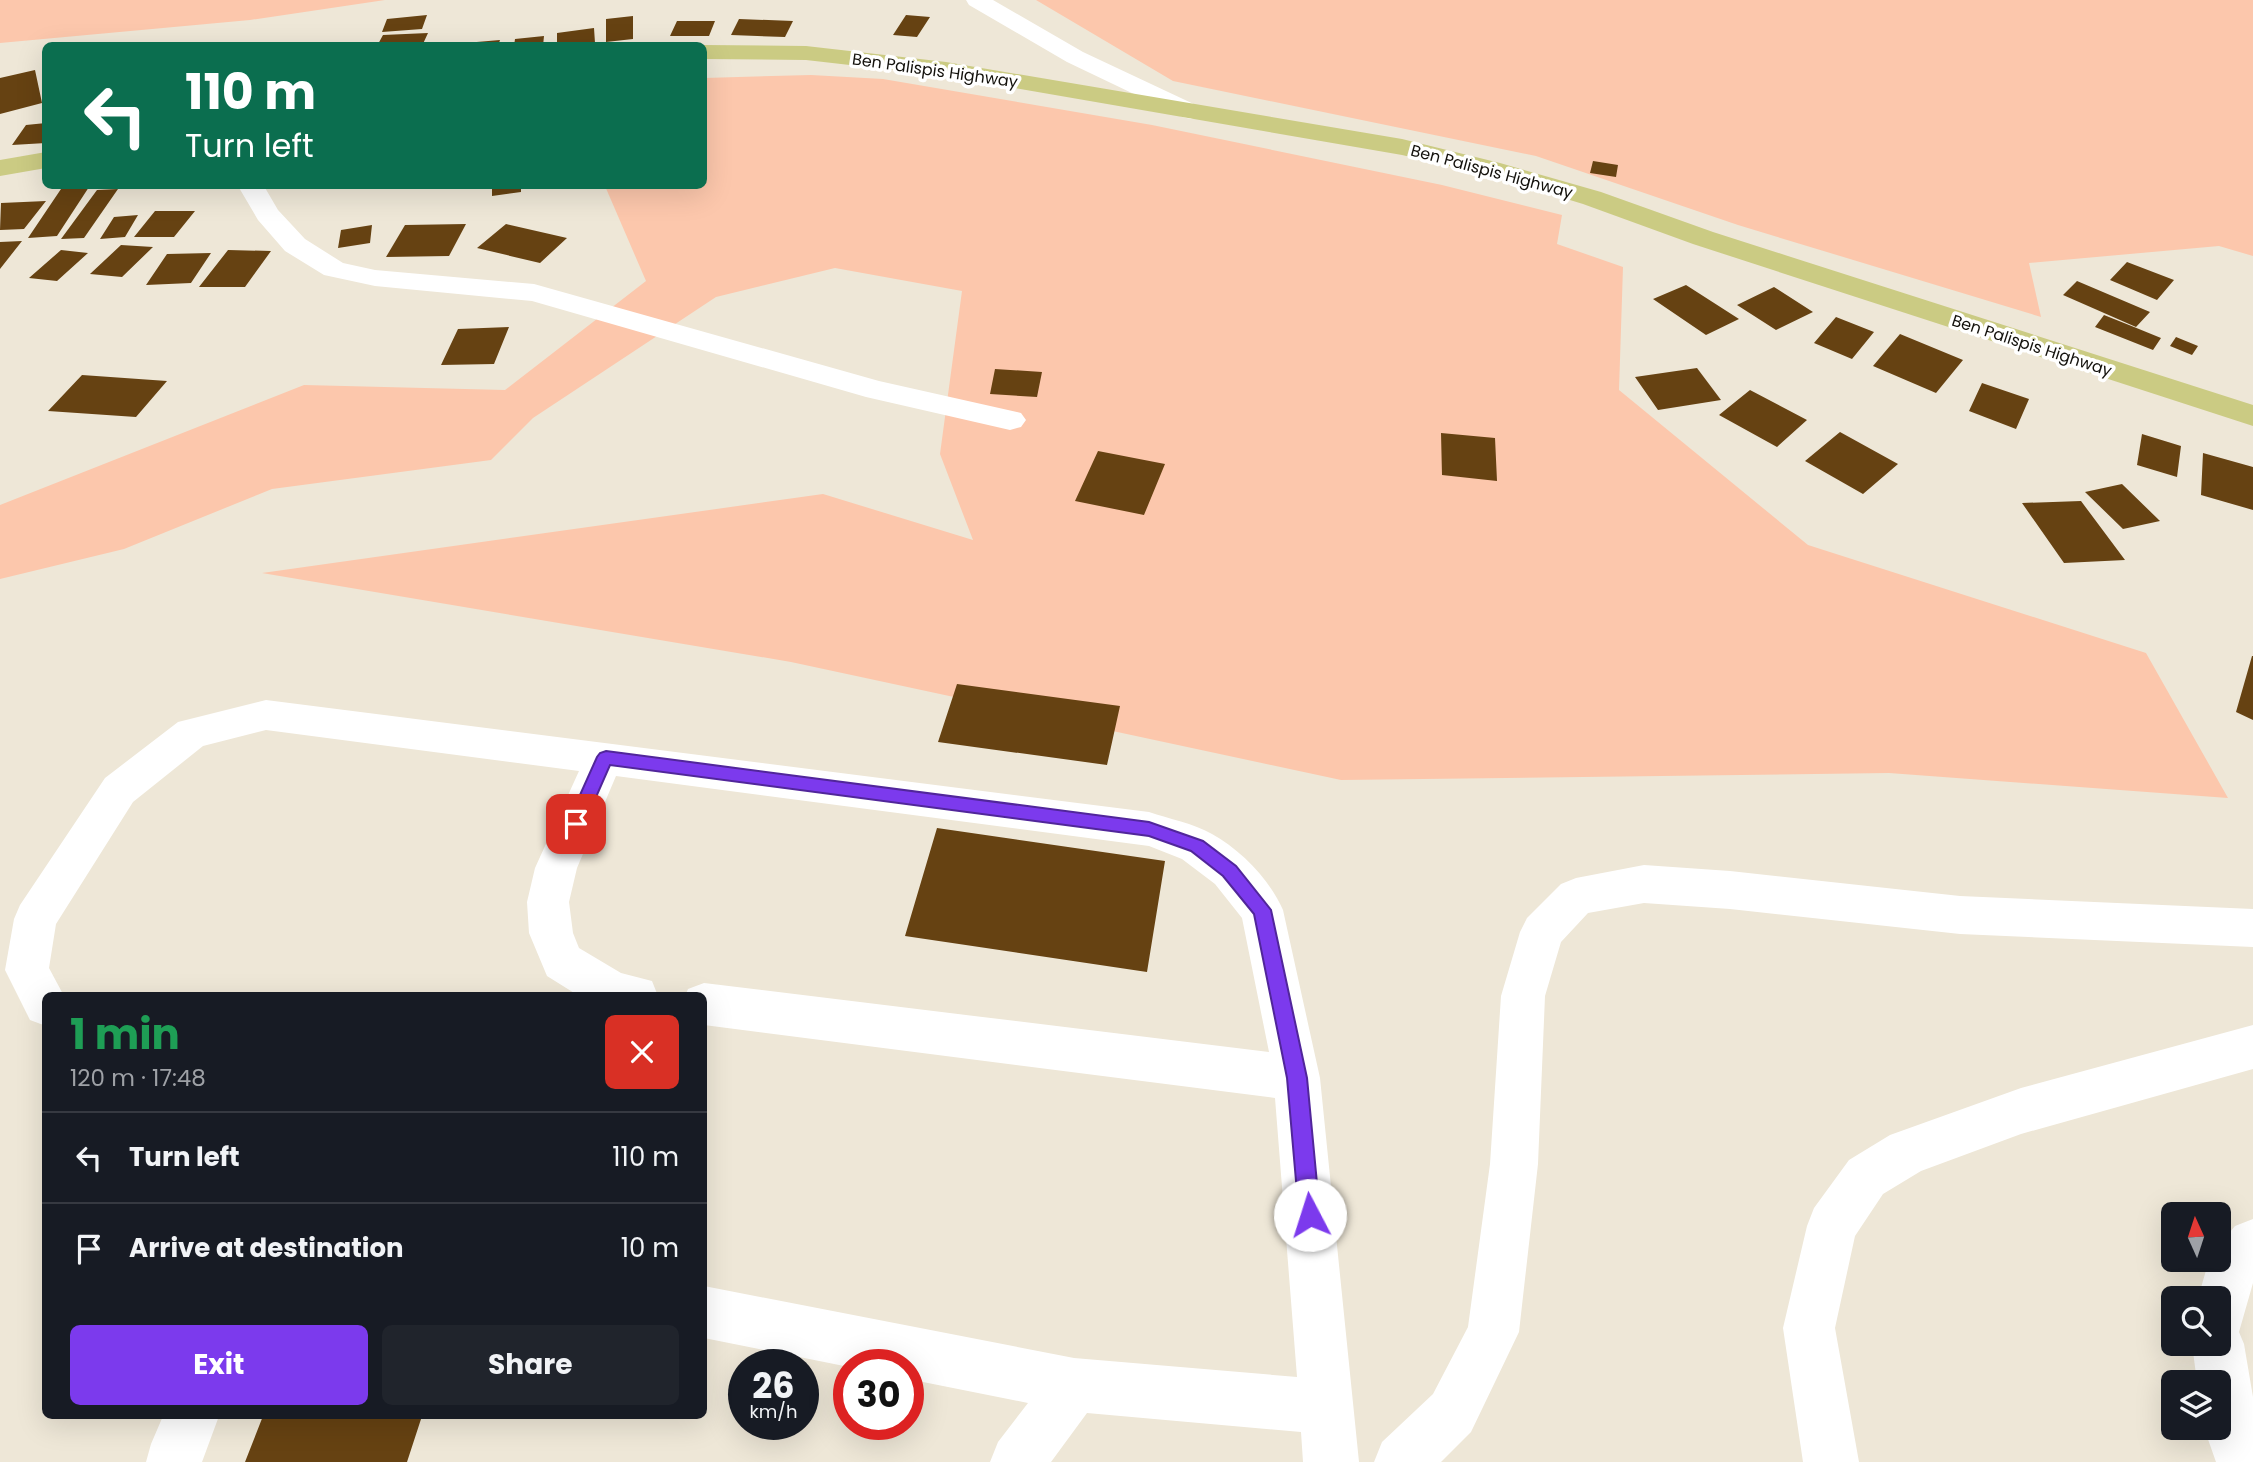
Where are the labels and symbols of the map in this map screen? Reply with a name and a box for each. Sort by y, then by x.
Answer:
street label: Ben Palispis Highway [851,47,1019,93]
street label: Ben Palispis Highway [1408,139,1575,204]
street label: Ben Palispis Highway [1949,309,2115,382]
pin [546,794,606,854]
position arrow [1273,1178,1347,1252]
north arrow [2161,1202,2231,1272]
speed limit sign: 30 [833,1349,924,1440]

